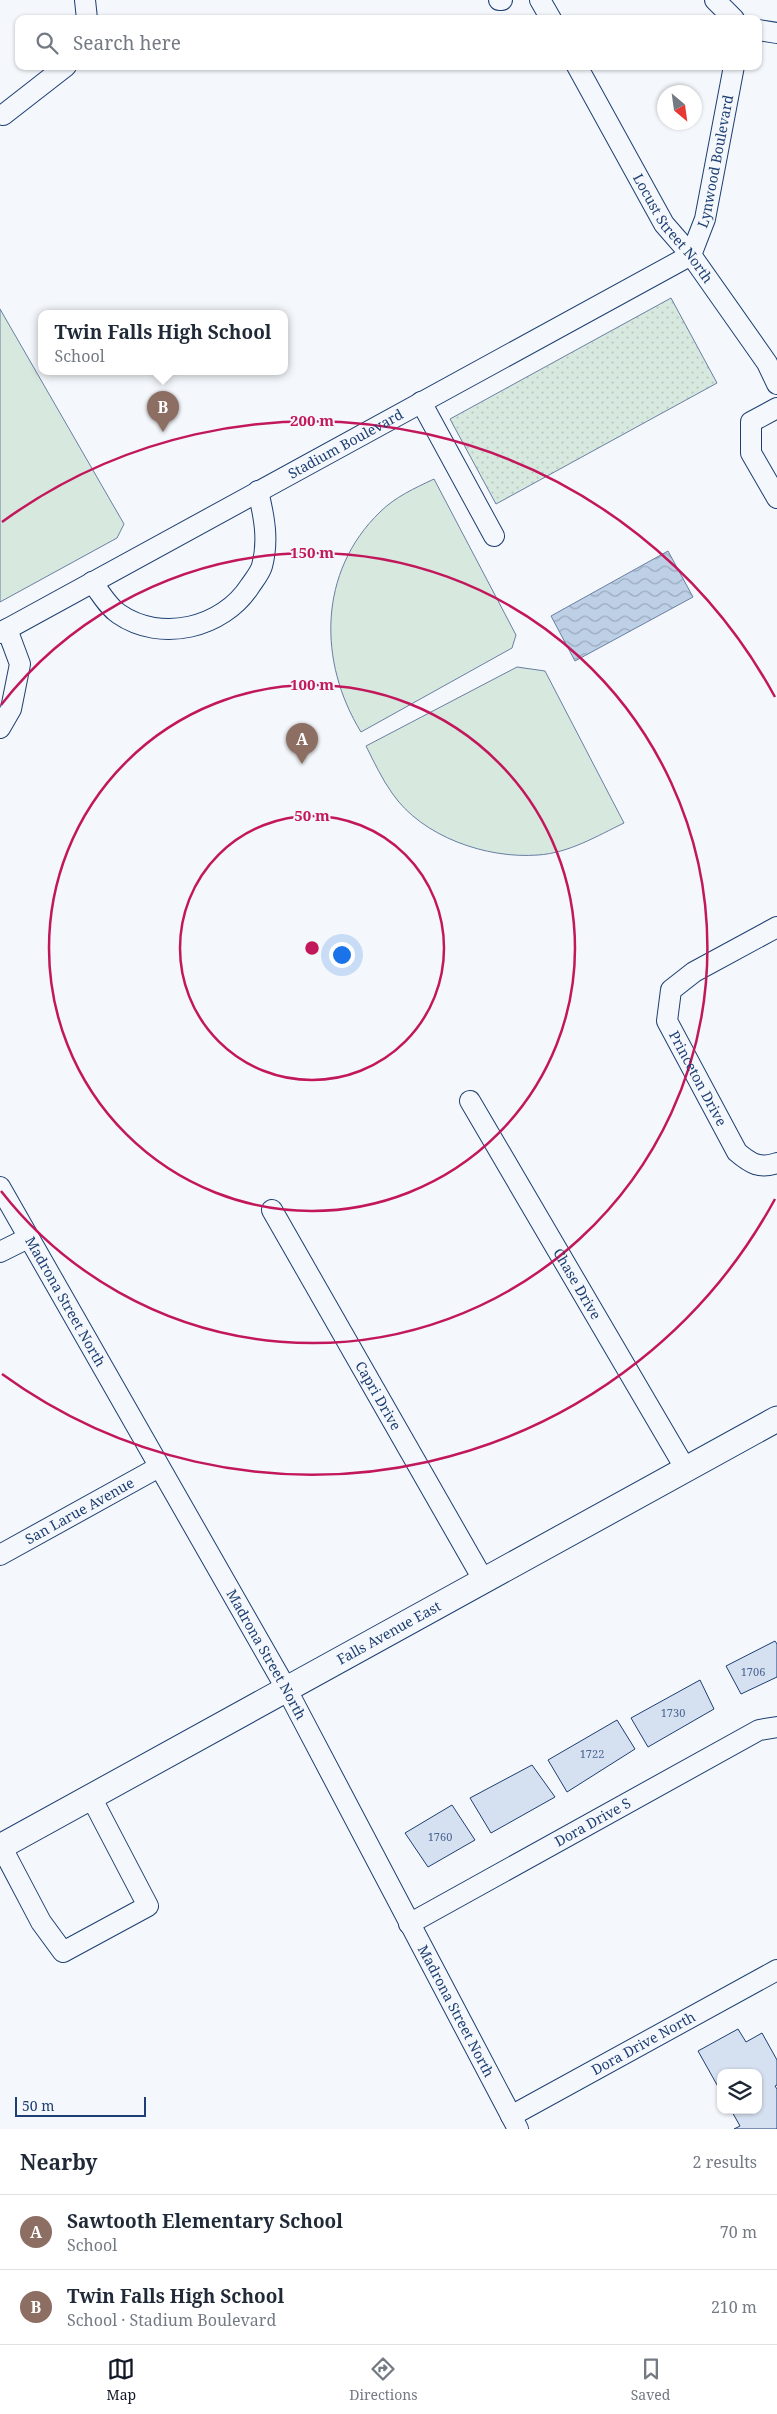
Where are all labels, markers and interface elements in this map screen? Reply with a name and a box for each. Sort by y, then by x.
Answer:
search box [15,15,762,70]
icon: search [33,29,61,57]
text: Search here [73,30,181,56]
north arrow [657,85,702,130]
street label: Lynwood Boulevard [693,93,737,230]
street label: Locust Street North [629,170,718,287]
popup [38,310,288,375]
text: Twin Falls High School [54,319,272,345]
text: School [54,345,105,367]
pin: B [147,391,179,432]
street label: Stadium Boulevard [284,404,407,483]
text: 200 m [290,410,334,430]
text: 150 m [290,542,334,562]
text: 100 m [290,674,334,694]
pin: A [286,723,318,764]
text: 50 m [294,805,330,825]
centre of rings [303,939,321,957]
your location [329,942,355,968]
street label: Princeton Drive [665,1027,731,1129]
street label: Madrona Street North [21,1233,111,1370]
street label: Chase Drive [549,1244,606,1323]
street label: Capri Drive [351,1358,406,1434]
street label: San Larue Avenue [22,1473,137,1548]
street label: Madrona Street North [222,1586,311,1723]
street label: Falls Avenue East [333,1596,444,1669]
house number: 1706 [741,1664,765,1679]
house number: 1730 [661,1705,685,1720]
house number: 1722 [580,1746,604,1761]
street label: Dora Drive S [551,1793,634,1850]
house number: 1760 [428,1829,452,1844]
street label: Madrona Street North [414,1942,499,2080]
street label: Dora Drive North [588,2007,699,2079]
map controls [717,2069,762,2114]
button: layers [717,2069,762,2114]
scale bar [15,2094,146,2117]
text: 50 m [22,2096,55,2115]
text: Nearby [20,2148,98,2176]
text: 2 results [693,2151,757,2173]
text: Sawtooth Elementary School [67,2208,343,2234]
text: A [30,2221,42,2243]
text: 70 m [720,2221,757,2243]
text: School [67,2234,117,2256]
text: Twin Falls High School [67,2283,284,2309]
text: B [31,2296,41,2318]
text: 210 m [711,2296,757,2318]
text: School · Stadium Boulevard [67,2309,276,2331]
tab: Map [107,2355,136,2404]
tab: Directions [349,2355,418,2404]
tab: Saved [631,2355,670,2404]

